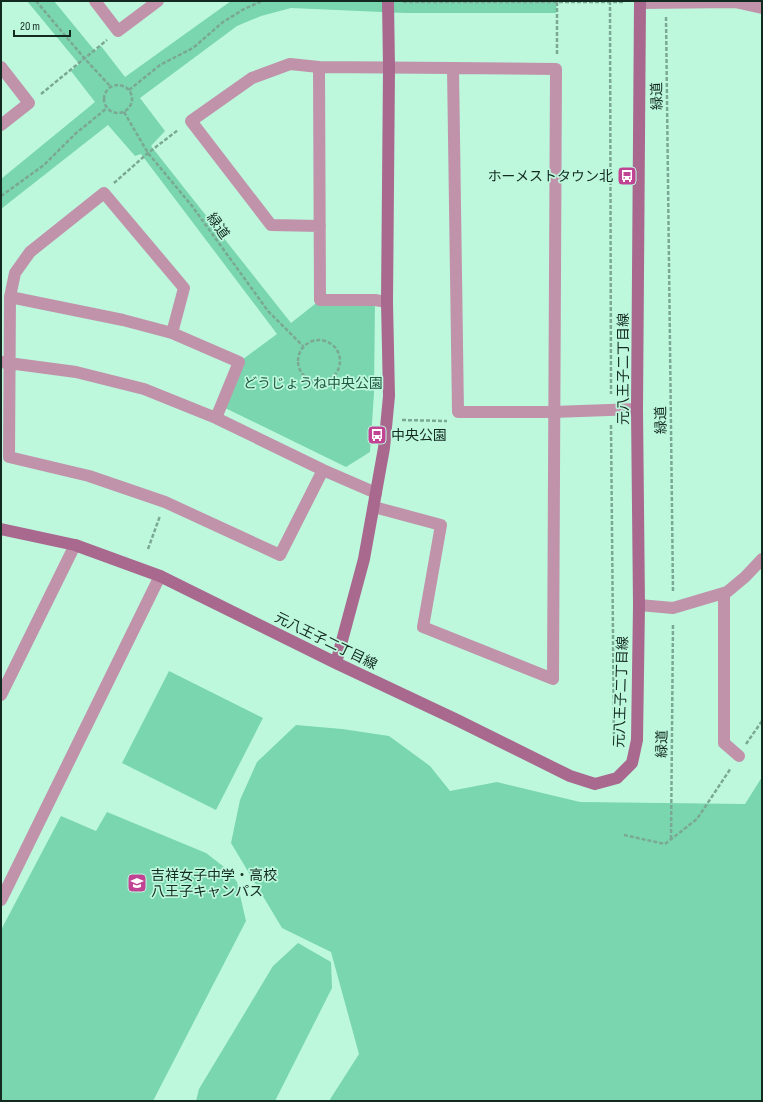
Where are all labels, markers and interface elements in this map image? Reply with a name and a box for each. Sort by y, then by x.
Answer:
scale bar [14,12,70,38]
text: 20 m [20,19,40,34]
street label: 緑道 [648,82,666,110]
bus stop icon: ホーメストタウン北 [616,165,638,187]
place label: ホーメストタウン北 [488,168,613,185]
street label: 緑道 [203,210,233,242]
street label: 元八王子二丁目線 [615,313,632,425]
park label: どうじょうね中央公園 [243,375,383,392]
street label: 緑道 [652,406,670,434]
bus stop icon: 中央公園 [366,424,388,446]
place label: 中央公園 [391,427,447,444]
street label: 元八王子二丁目線 [272,609,380,673]
street label: 元八王子二丁目線 [611,636,631,748]
street label: 緑道 [653,730,671,758]
place label: 吉祥女子中学・高校 八王子キャンパス [151,867,277,900]
school or university icon: 吉祥女子中学・高校 八王子キャンパス [126,872,148,894]

